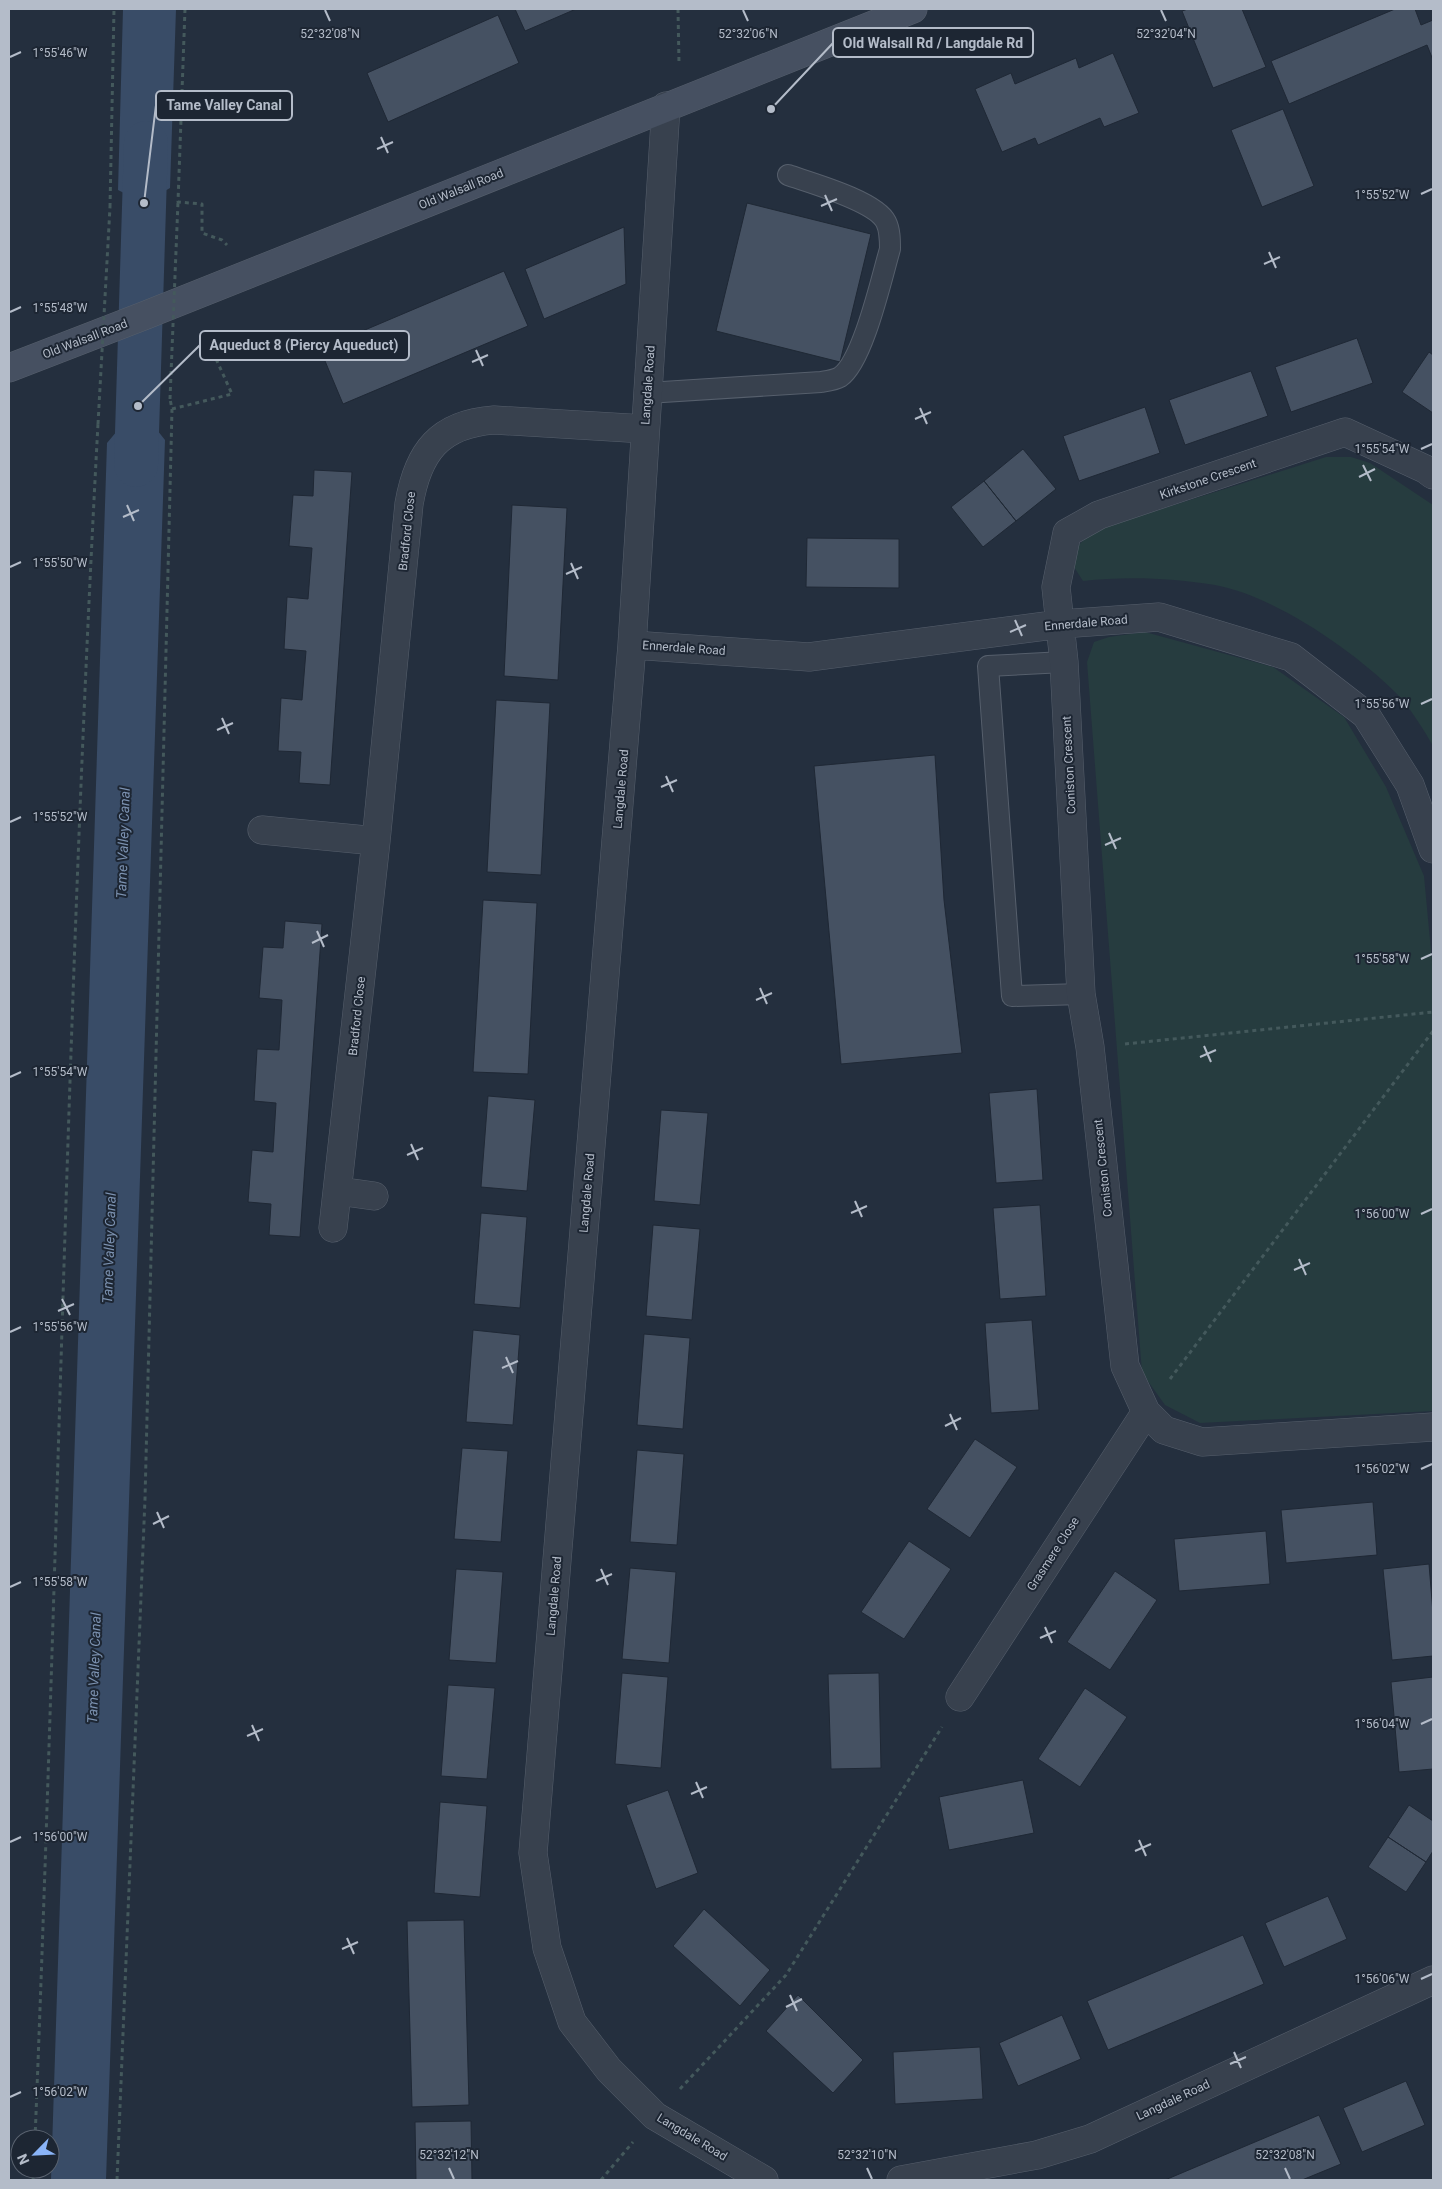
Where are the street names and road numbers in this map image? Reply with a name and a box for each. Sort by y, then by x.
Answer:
street label: Old Walsall Road [417,166,505,212]
street label: Old Walsall Road [41,316,129,362]
street label: Langdale Road [638,345,658,425]
street label: Kirkstone Crescent [1158,456,1258,502]
street label: Bradford Close [396,491,418,571]
street label: Ennerdale Road [1044,612,1128,634]
street label: Ennerdale Road [642,638,726,658]
street label: Coniston Crescent [1059,716,1079,814]
street label: Langdale Road [611,749,631,829]
street label: Bradford Close [346,976,368,1056]
street label: Coniston Crescent [1091,1118,1115,1218]
street label: Langdale Road [577,1153,597,1233]
street label: Grasmere Close [1024,1515,1082,1593]
street label: Langdale Road [544,1556,564,1636]
street label: Langdale Road [1134,2077,1212,2123]
street label: Langdale Road [654,2111,730,2163]

